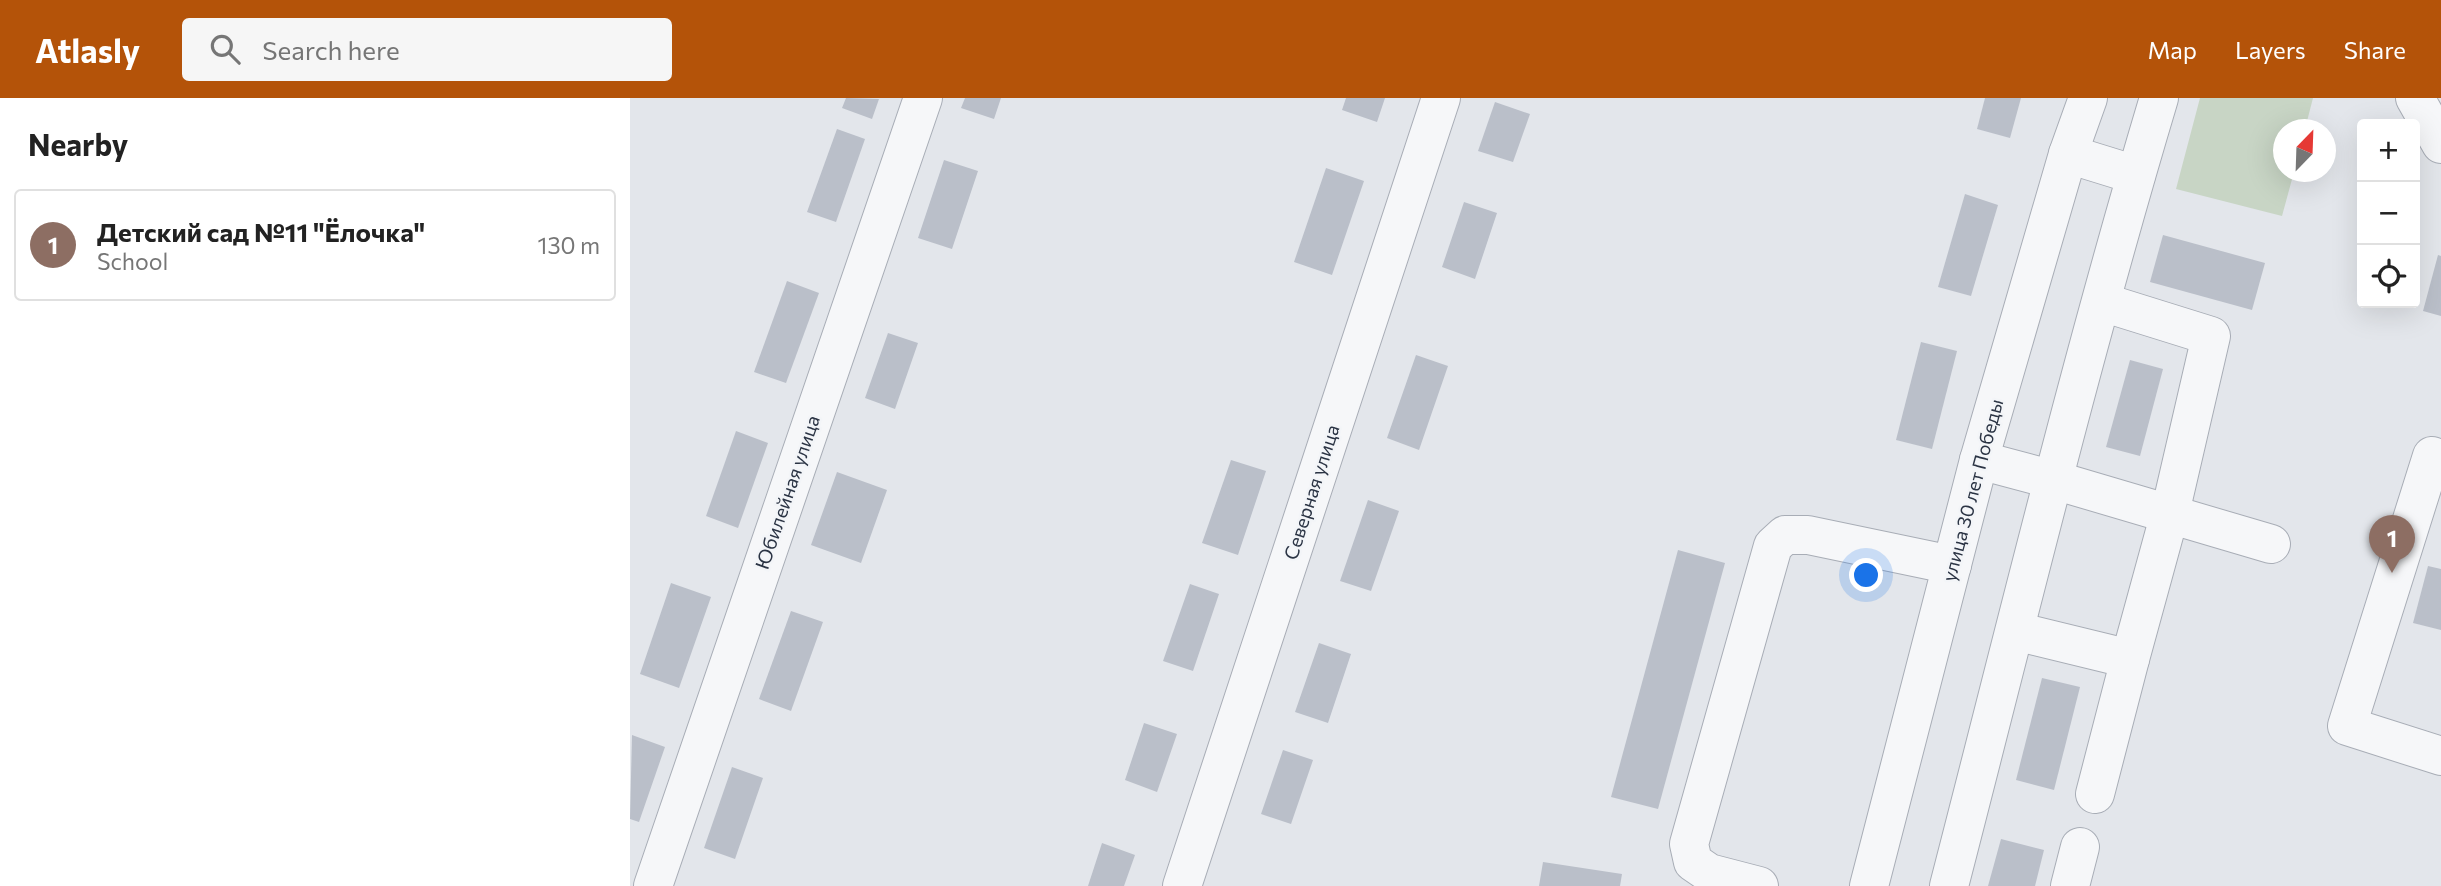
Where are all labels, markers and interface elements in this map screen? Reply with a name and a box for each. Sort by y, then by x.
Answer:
search box [182,18,672,81]
text: Atlasly [35,29,140,70]
icon: search [206,30,244,68]
text: Search here [262,34,400,65]
text: Map [2148,35,2197,64]
text: Layers [2235,35,2306,64]
text: Share [2344,35,2406,64]
north arrow [2273,119,2336,182]
map controls [2357,119,2420,308]
button: + [2357,119,2420,182]
text: Nearby [28,125,128,162]
button: − [2357,182,2420,245]
text: Детский сад №11 "Ёлочка" [97,216,425,247]
text: 1 [48,231,58,259]
text: 130 m [538,231,600,259]
button: locate [2357,245,2420,308]
text: School [97,247,168,275]
street label: улица 30 лет Победы [1937,396,2007,584]
street label: Юбилейная улица [750,412,824,572]
street label: Северная улица [1278,422,1344,562]
pin: 1 [2369,515,2415,573]
your location [1849,558,1883,592]

